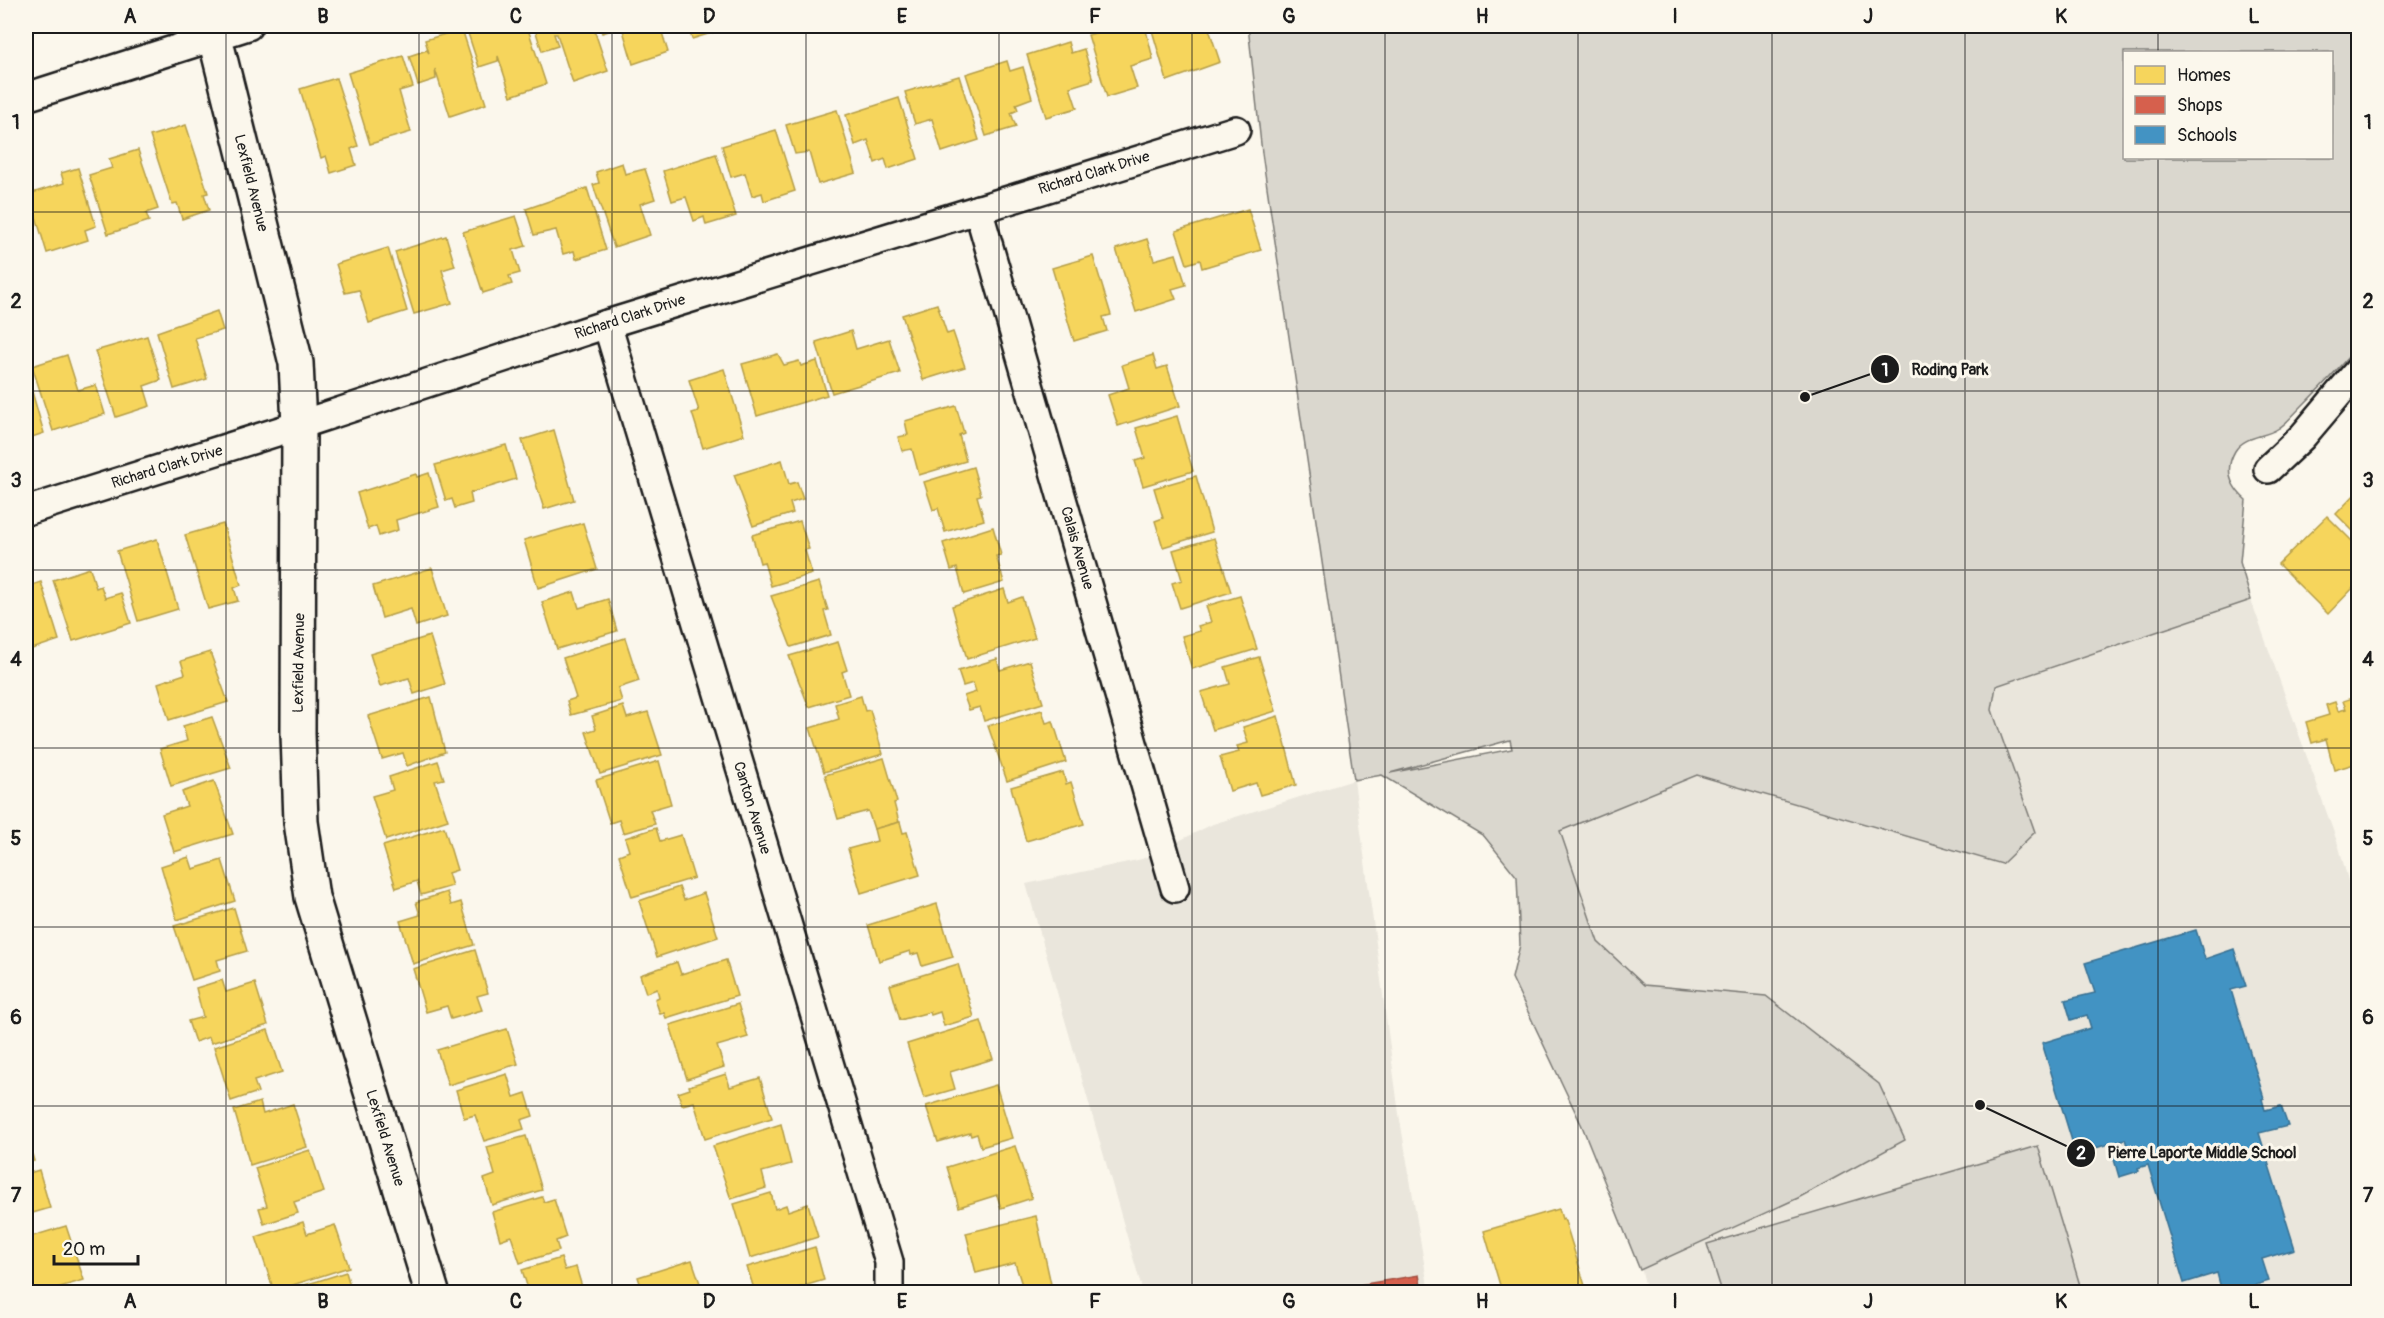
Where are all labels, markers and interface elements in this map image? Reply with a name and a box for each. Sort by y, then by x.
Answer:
text: A [124,4,137,29]
text: B [317,4,329,29]
text: C [510,4,522,29]
text: D [703,4,716,29]
text: E [897,4,908,29]
text: F [1089,4,1101,29]
text: G [1282,4,1296,29]
text: H [1476,4,1489,29]
text: I [1672,4,1678,29]
text: J [1863,4,1873,29]
text: K [2055,4,2067,29]
text: L [2248,4,2260,29]
legend [2123,51,2333,159]
text: Homes [2177,64,2230,87]
text: Shops [2177,94,2222,117]
text: 1 [12,110,20,135]
text: 1 [2364,110,2372,135]
text: Schools [2177,124,2237,147]
street label: Lexfield Avenue [230,132,272,234]
street label: Richard Clark Drive [1036,147,1153,199]
text: 2 [10,289,22,314]
text: 2 [2362,289,2374,314]
street label: Richard Clark Drive [572,290,688,344]
callout: Roding Park [1870,352,2001,386]
text: 1 [1881,359,1889,382]
text: Roding Park [1912,360,1989,380]
street label: Richard Clark Drive [109,441,226,493]
text: 3 [10,468,22,493]
text: 3 [2362,468,2374,493]
street label: Calais Avenue [1056,504,1098,592]
street label: Lexfield Avenue [289,612,309,713]
text: 4 [10,647,22,672]
text: 4 [2362,647,2374,672]
street label: Canton Avenue [729,759,775,857]
text: 5 [11,826,22,851]
text: 5 [2363,826,2374,851]
text: 6 [10,1005,22,1030]
text: 6 [2362,1005,2374,1030]
street label: Lexfield Avenue [361,1088,409,1189]
callout: Pierre Laporte Middle School [2066,1136,2309,1170]
text: 2 [2076,1142,2086,1165]
text: Pierre Laporte Middle School [2107,1143,2297,1163]
text: 7 [11,1183,22,1208]
text: 7 [2363,1183,2374,1208]
scale bar [54,1228,138,1266]
text: 20 m [63,1238,105,1261]
text: A [124,1289,137,1314]
text: B [317,1289,329,1314]
text: C [510,1289,522,1314]
text: D [703,1289,716,1314]
text: E [897,1289,908,1314]
text: F [1089,1289,1101,1314]
text: G [1282,1289,1296,1314]
text: H [1476,1289,1489,1314]
text: I [1672,1289,1678,1314]
text: J [1863,1289,1873,1314]
text: K [2055,1289,2067,1314]
text: L [2248,1289,2260,1314]

